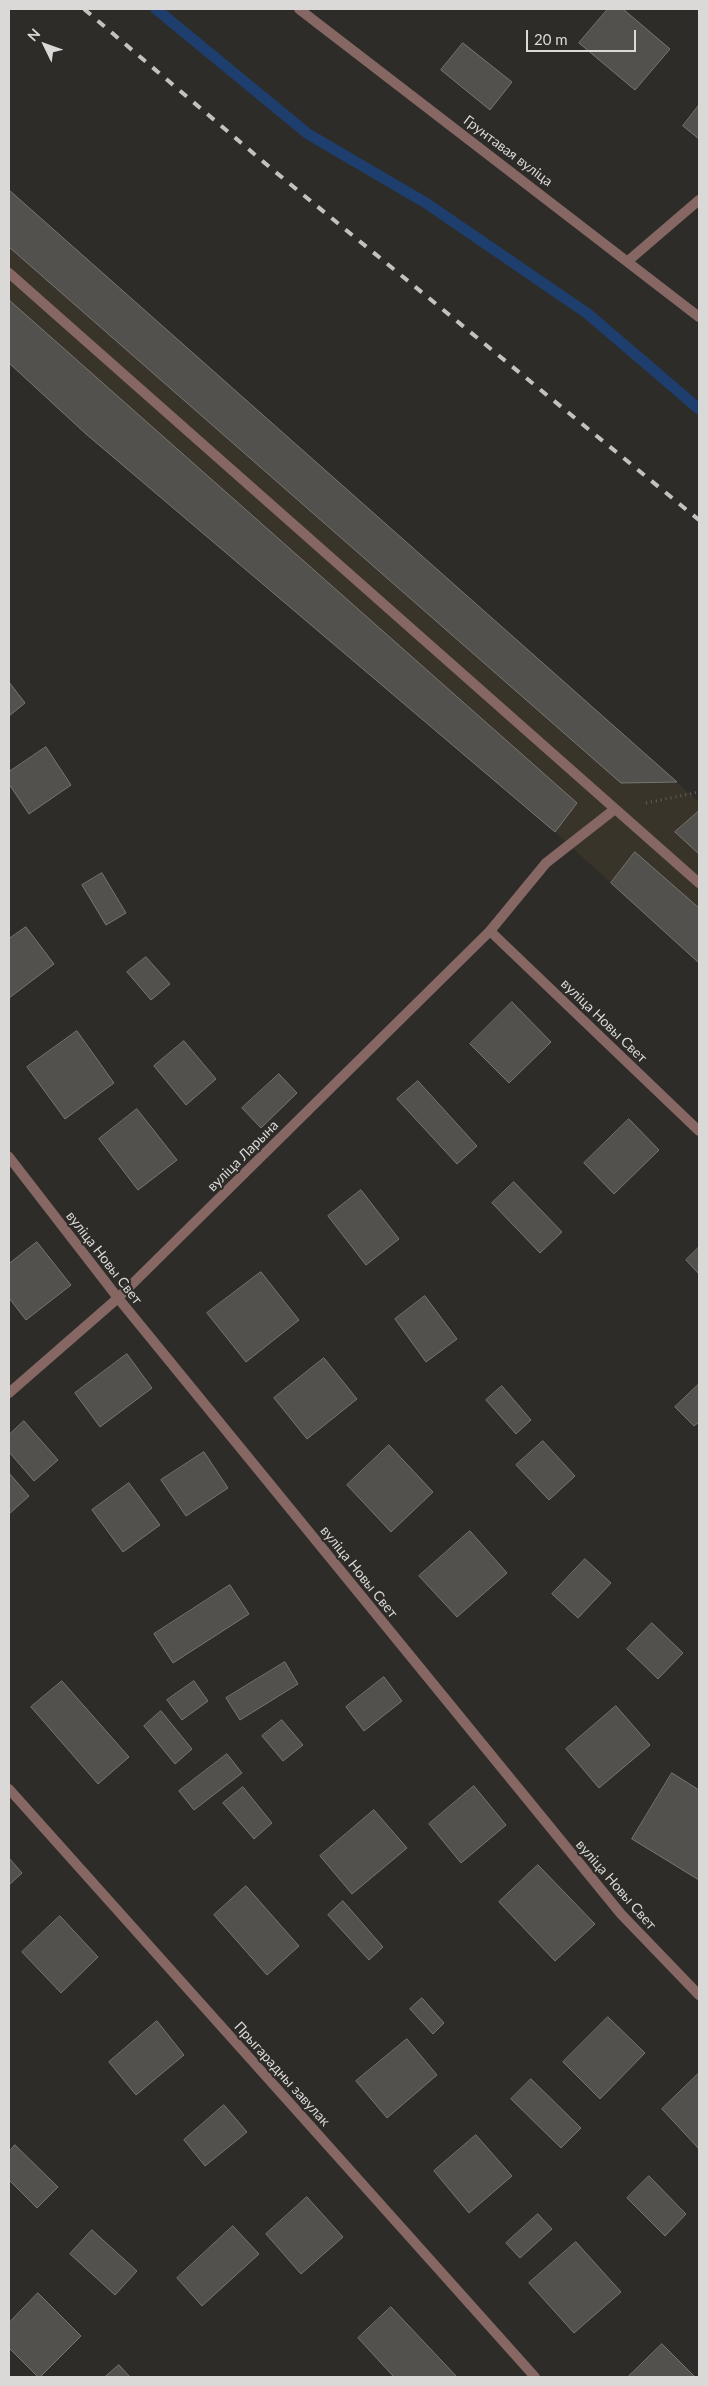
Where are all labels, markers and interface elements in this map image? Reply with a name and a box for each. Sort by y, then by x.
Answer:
north arrow [20,20,70,70]
scale bar [528,20,638,52]
text: N [24,25,43,44]
text: 20 m [534,30,568,48]
street label: Грунтавая вуліца [460,112,556,190]
street label: вуліца Новы Свет [557,976,651,1066]
street label: вуліца Ларына [204,1117,282,1195]
street label: вуліца Новы Свет [62,1208,146,1308]
street label: вуліца Новы Свет [317,1523,401,1621]
street label: вуліца Новы Свет [572,1837,660,1933]
street label: Прыгарадны завулак [231,2018,333,2130]

